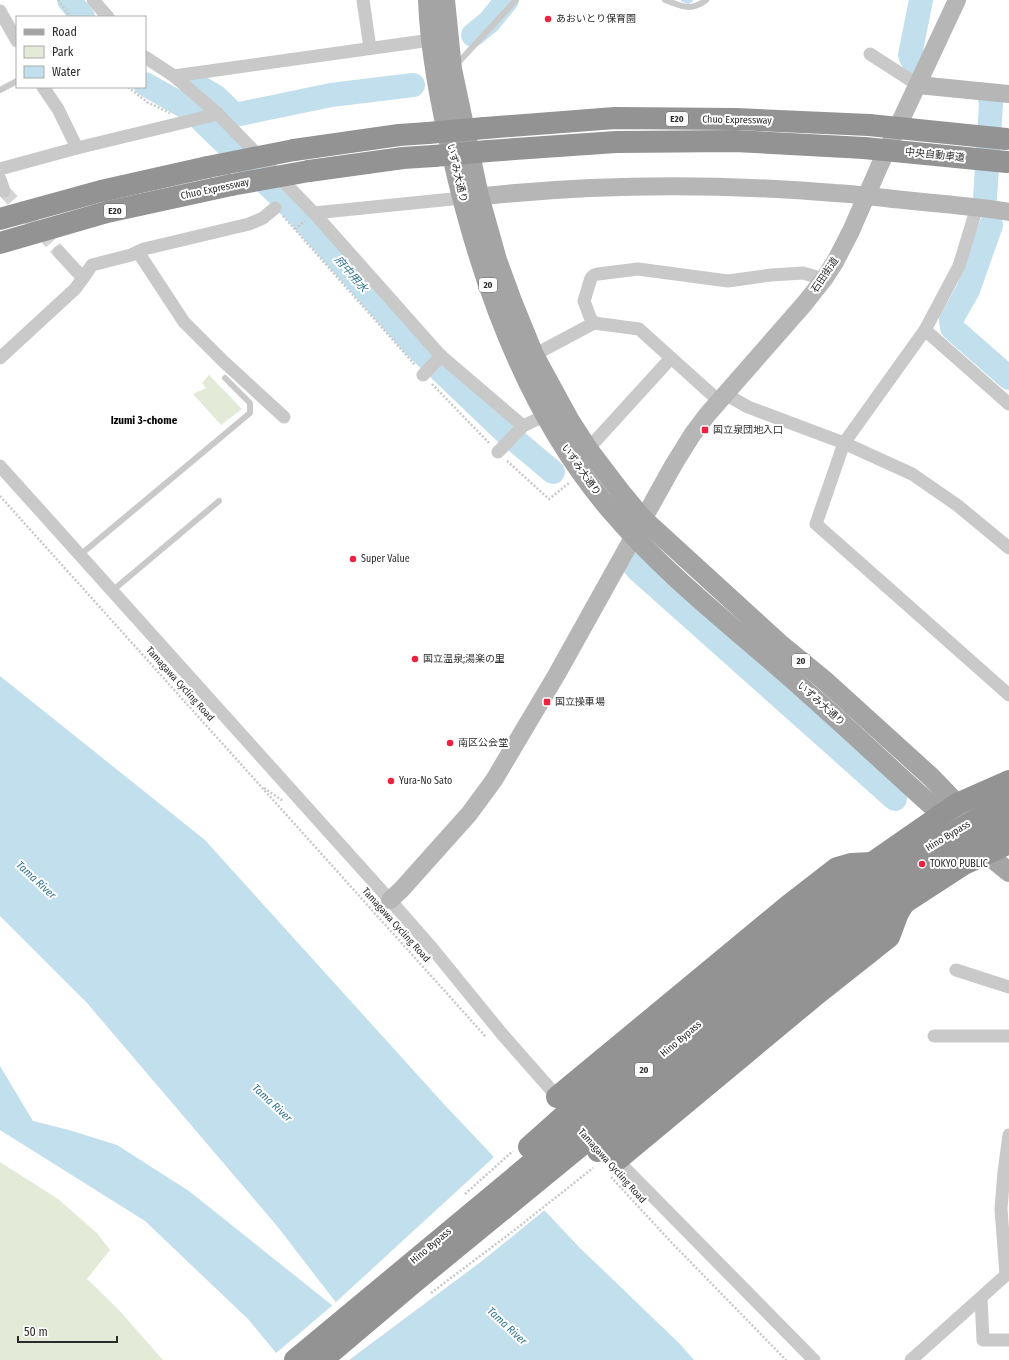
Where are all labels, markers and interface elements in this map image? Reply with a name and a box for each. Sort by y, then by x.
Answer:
place label: あおいとり保育園 [556,13,636,25]
marker: あおいとり保育園 [543,14,553,24]
legend [16,16,146,88]
text: Road [52,25,77,39]
text: Park [52,45,74,59]
text: Water [52,65,81,79]
road number: E20 [666,112,688,126]
street label: Chuo Expressway [702,113,772,127]
street label: いずみ大通り [444,142,470,204]
street label: 中央自動車道 [905,146,965,164]
street label: Chuo Expressway [180,176,251,202]
road number: E20 [104,204,126,218]
water label: 府中用水 [332,253,371,296]
street label: 石田街道 [809,255,841,295]
road number: 20 [479,278,497,292]
district label: Izumi 3-chome [111,414,178,427]
place label: 国立泉団地入口 [713,424,783,436]
marker: 国立泉団地入口 [700,425,710,435]
street label: いずみ大通り [559,442,603,498]
place label: Super Value [361,553,410,565]
marker: Super Value [348,554,358,564]
street label: Tamagawa Cycling Road [143,644,217,724]
place label: 国立温泉;湯楽の里 [423,653,505,665]
marker: 国立温泉;湯楽の里 [410,654,420,664]
road number: 20 [792,654,810,668]
street label: いずみ大通り [795,679,847,729]
place label: 国立操車場 [555,696,605,708]
marker: 国立操車場 [542,697,552,707]
place label: 南区公会堂 [458,737,508,749]
marker: 南区公会堂 [445,738,455,748]
place label: Yura-No Sato [399,775,452,787]
marker: Yura-No Sato [386,776,396,786]
street label: Hino Bypass [924,818,972,854]
water label: Tama River [13,858,59,902]
place label: TOKYO PUBLIC [930,858,988,870]
marker: TOKYO PUBLIC [917,859,927,869]
street label: Tamagawa Cycling Road [359,885,433,965]
street label: Hino Bypass [658,1018,704,1060]
road number: 20 [635,1063,653,1077]
water label: Tama River [249,1081,295,1125]
street label: Tamagawa Cycling Road [575,1126,649,1206]
street label: Hino Bypass [408,1225,454,1267]
water label: Tama River [484,1304,530,1348]
scale bar [18,1318,117,1344]
text: 50 m [24,1325,48,1339]

